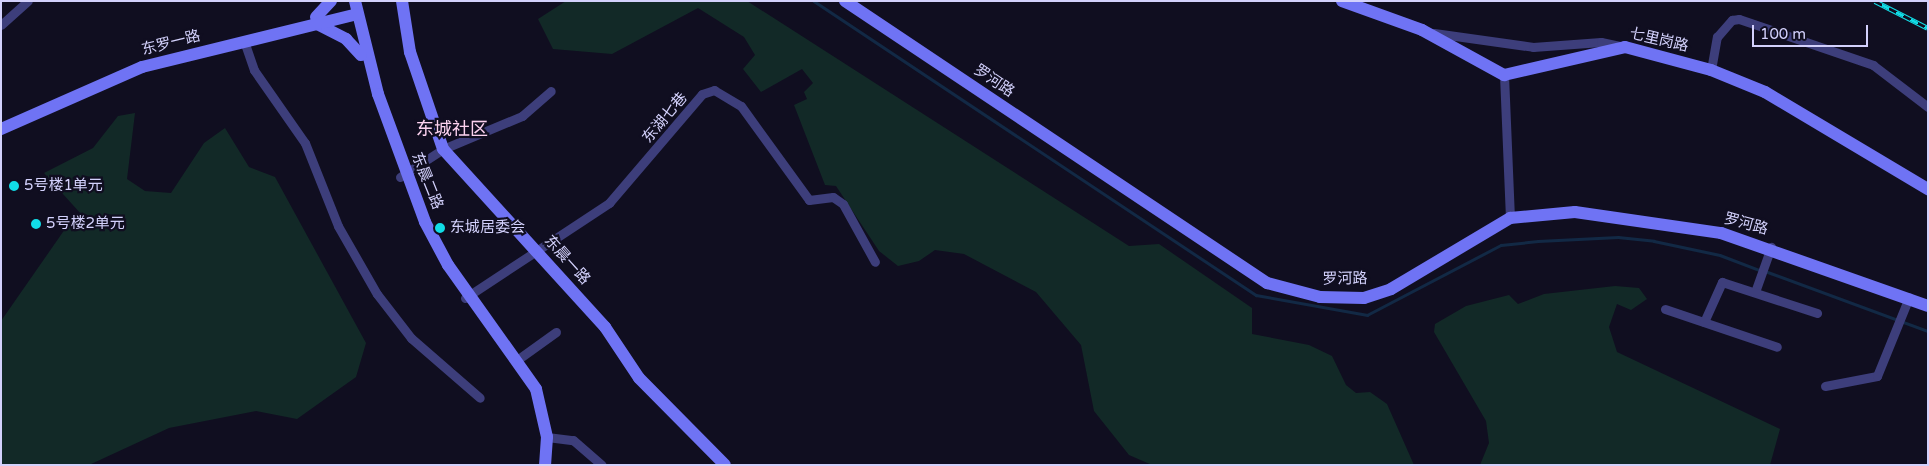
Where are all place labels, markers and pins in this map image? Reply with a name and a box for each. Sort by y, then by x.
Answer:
place label: 5号楼1单元 [24,177,103,195]
marker: 5号楼1单元 [8,180,20,192]
place label: 5号楼2单元 [46,215,125,233]
marker: 5号楼2单元 [30,218,42,230]
place label: 东城居委会 [450,219,525,237]
marker: 东城居委会 [434,222,446,234]

